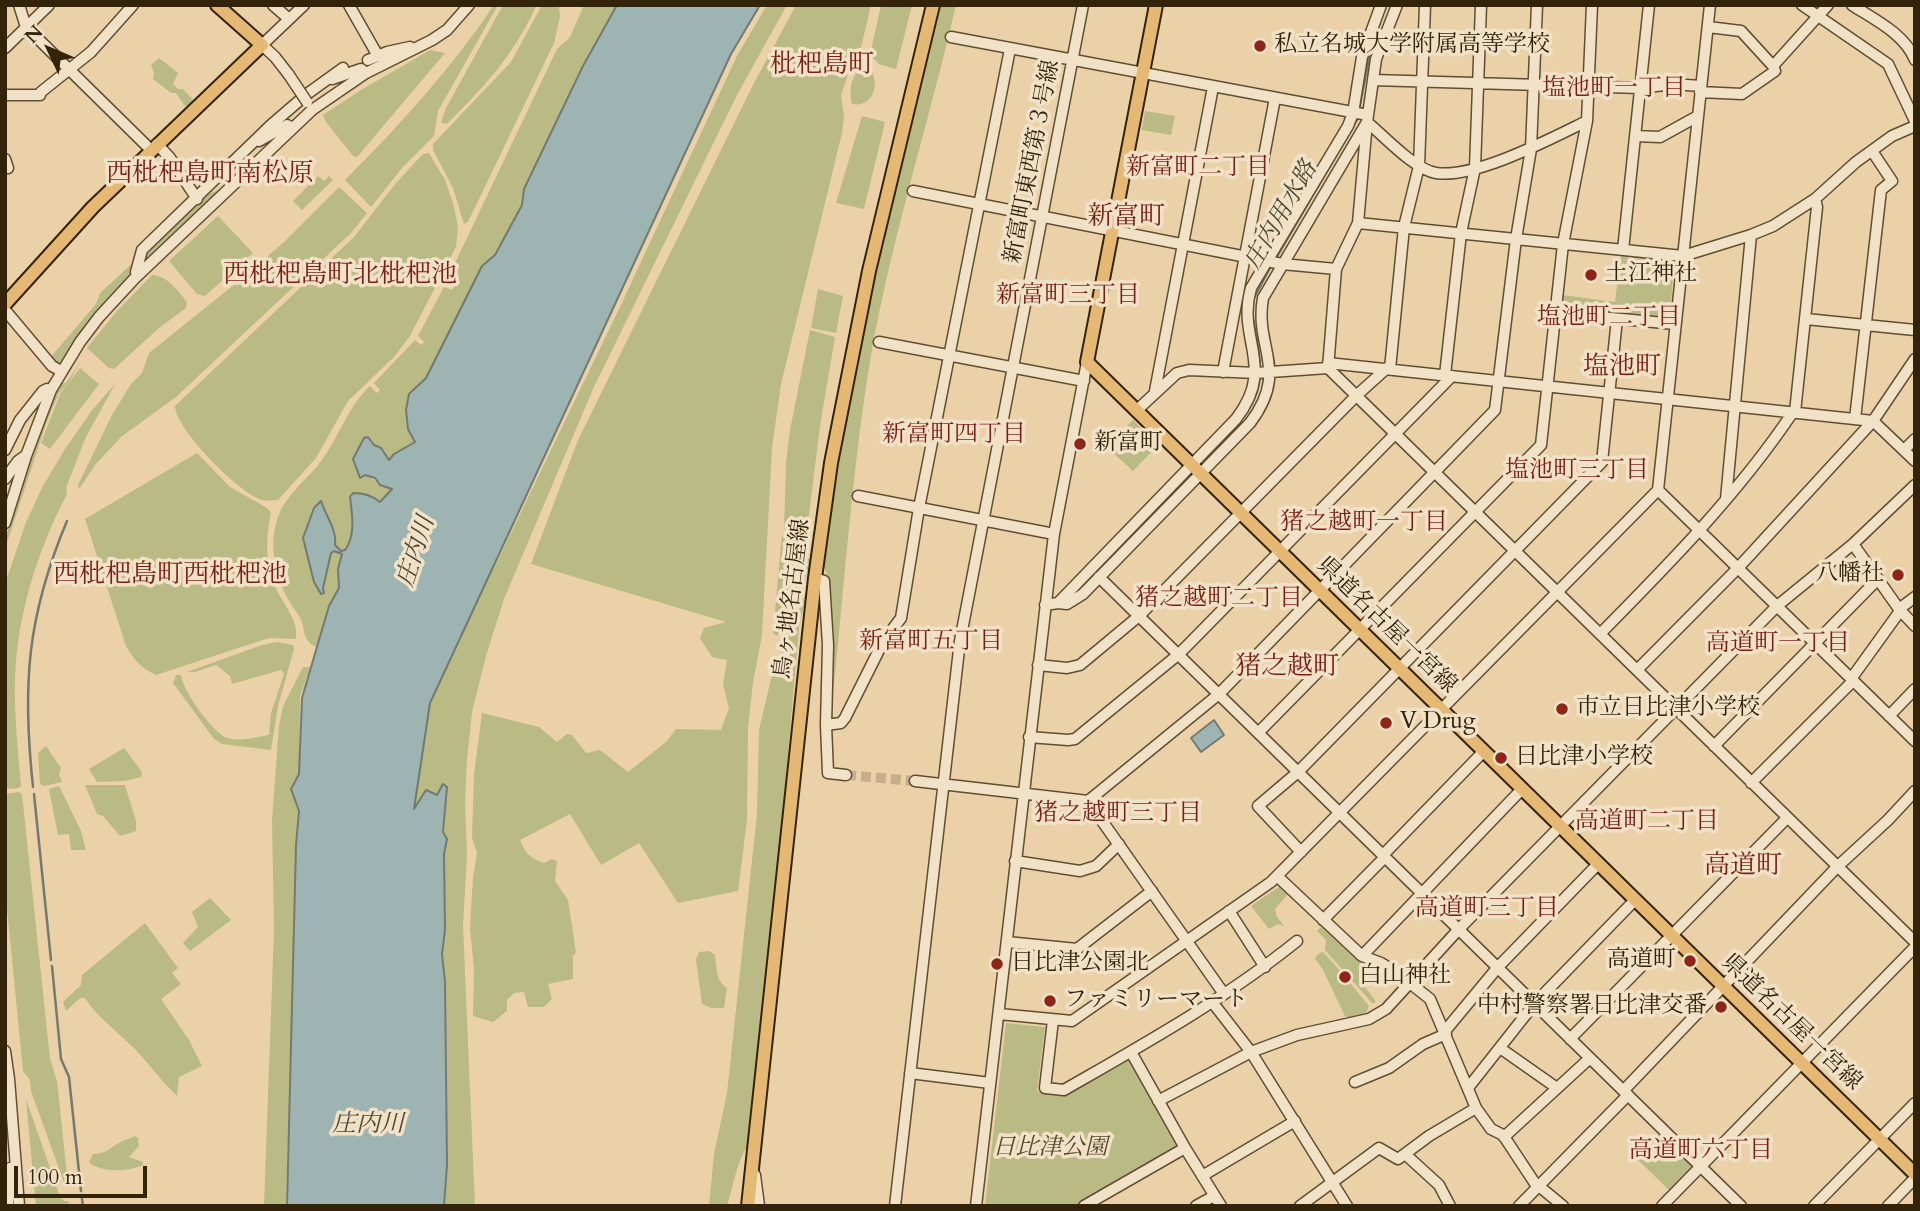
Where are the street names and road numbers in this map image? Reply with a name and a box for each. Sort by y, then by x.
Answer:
street label: 新富町東西第３号線 [1000,58,1066,266]
street label: 鳥ヶ地名古屋線 [769,517,817,681]
street label: 県道名古屋一宮線 [1310,552,1462,700]
street label: 県道名古屋一宮線 [1715,949,1867,1097]

